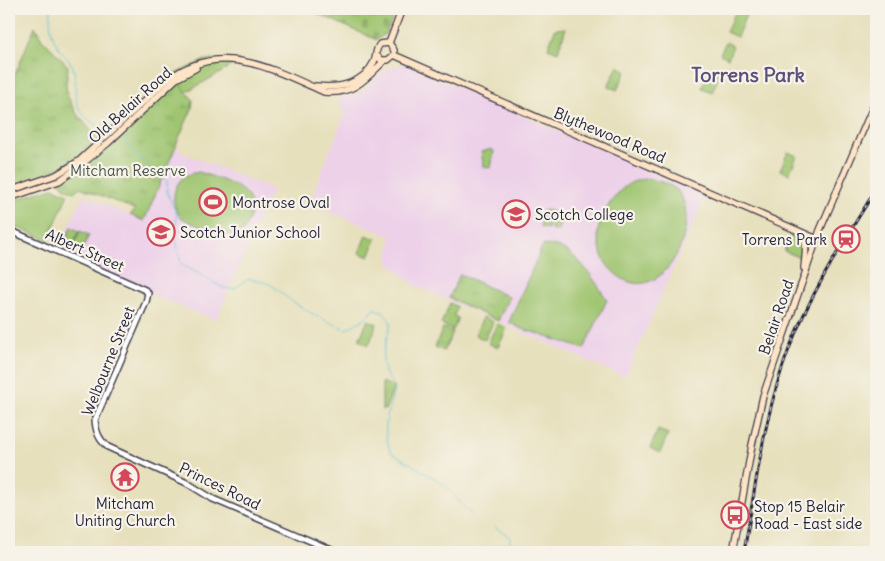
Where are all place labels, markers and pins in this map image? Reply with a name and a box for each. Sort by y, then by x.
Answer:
sports icon: Montrose Oval [198,187,228,217]
place label: Montrose Oval [232,193,330,212]
school or university icon: Scotch College [501,199,531,229]
place label: Scotch College [535,205,634,224]
school or university icon: Scotch Junior School [146,217,176,247]
place label: Scotch Junior School [180,223,320,242]
station icon: Torrens Park [831,224,861,254]
place label: Torrens Park [742,230,827,249]
temple icon: Mitcham Uniting Church [110,462,140,492]
place label: Mitcham Uniting Church [75,494,176,530]
place label: Stop 15 Belair Road - East side [754,497,862,533]
bus stop icon: Stop 15 Belair Road - East side [720,500,750,530]

